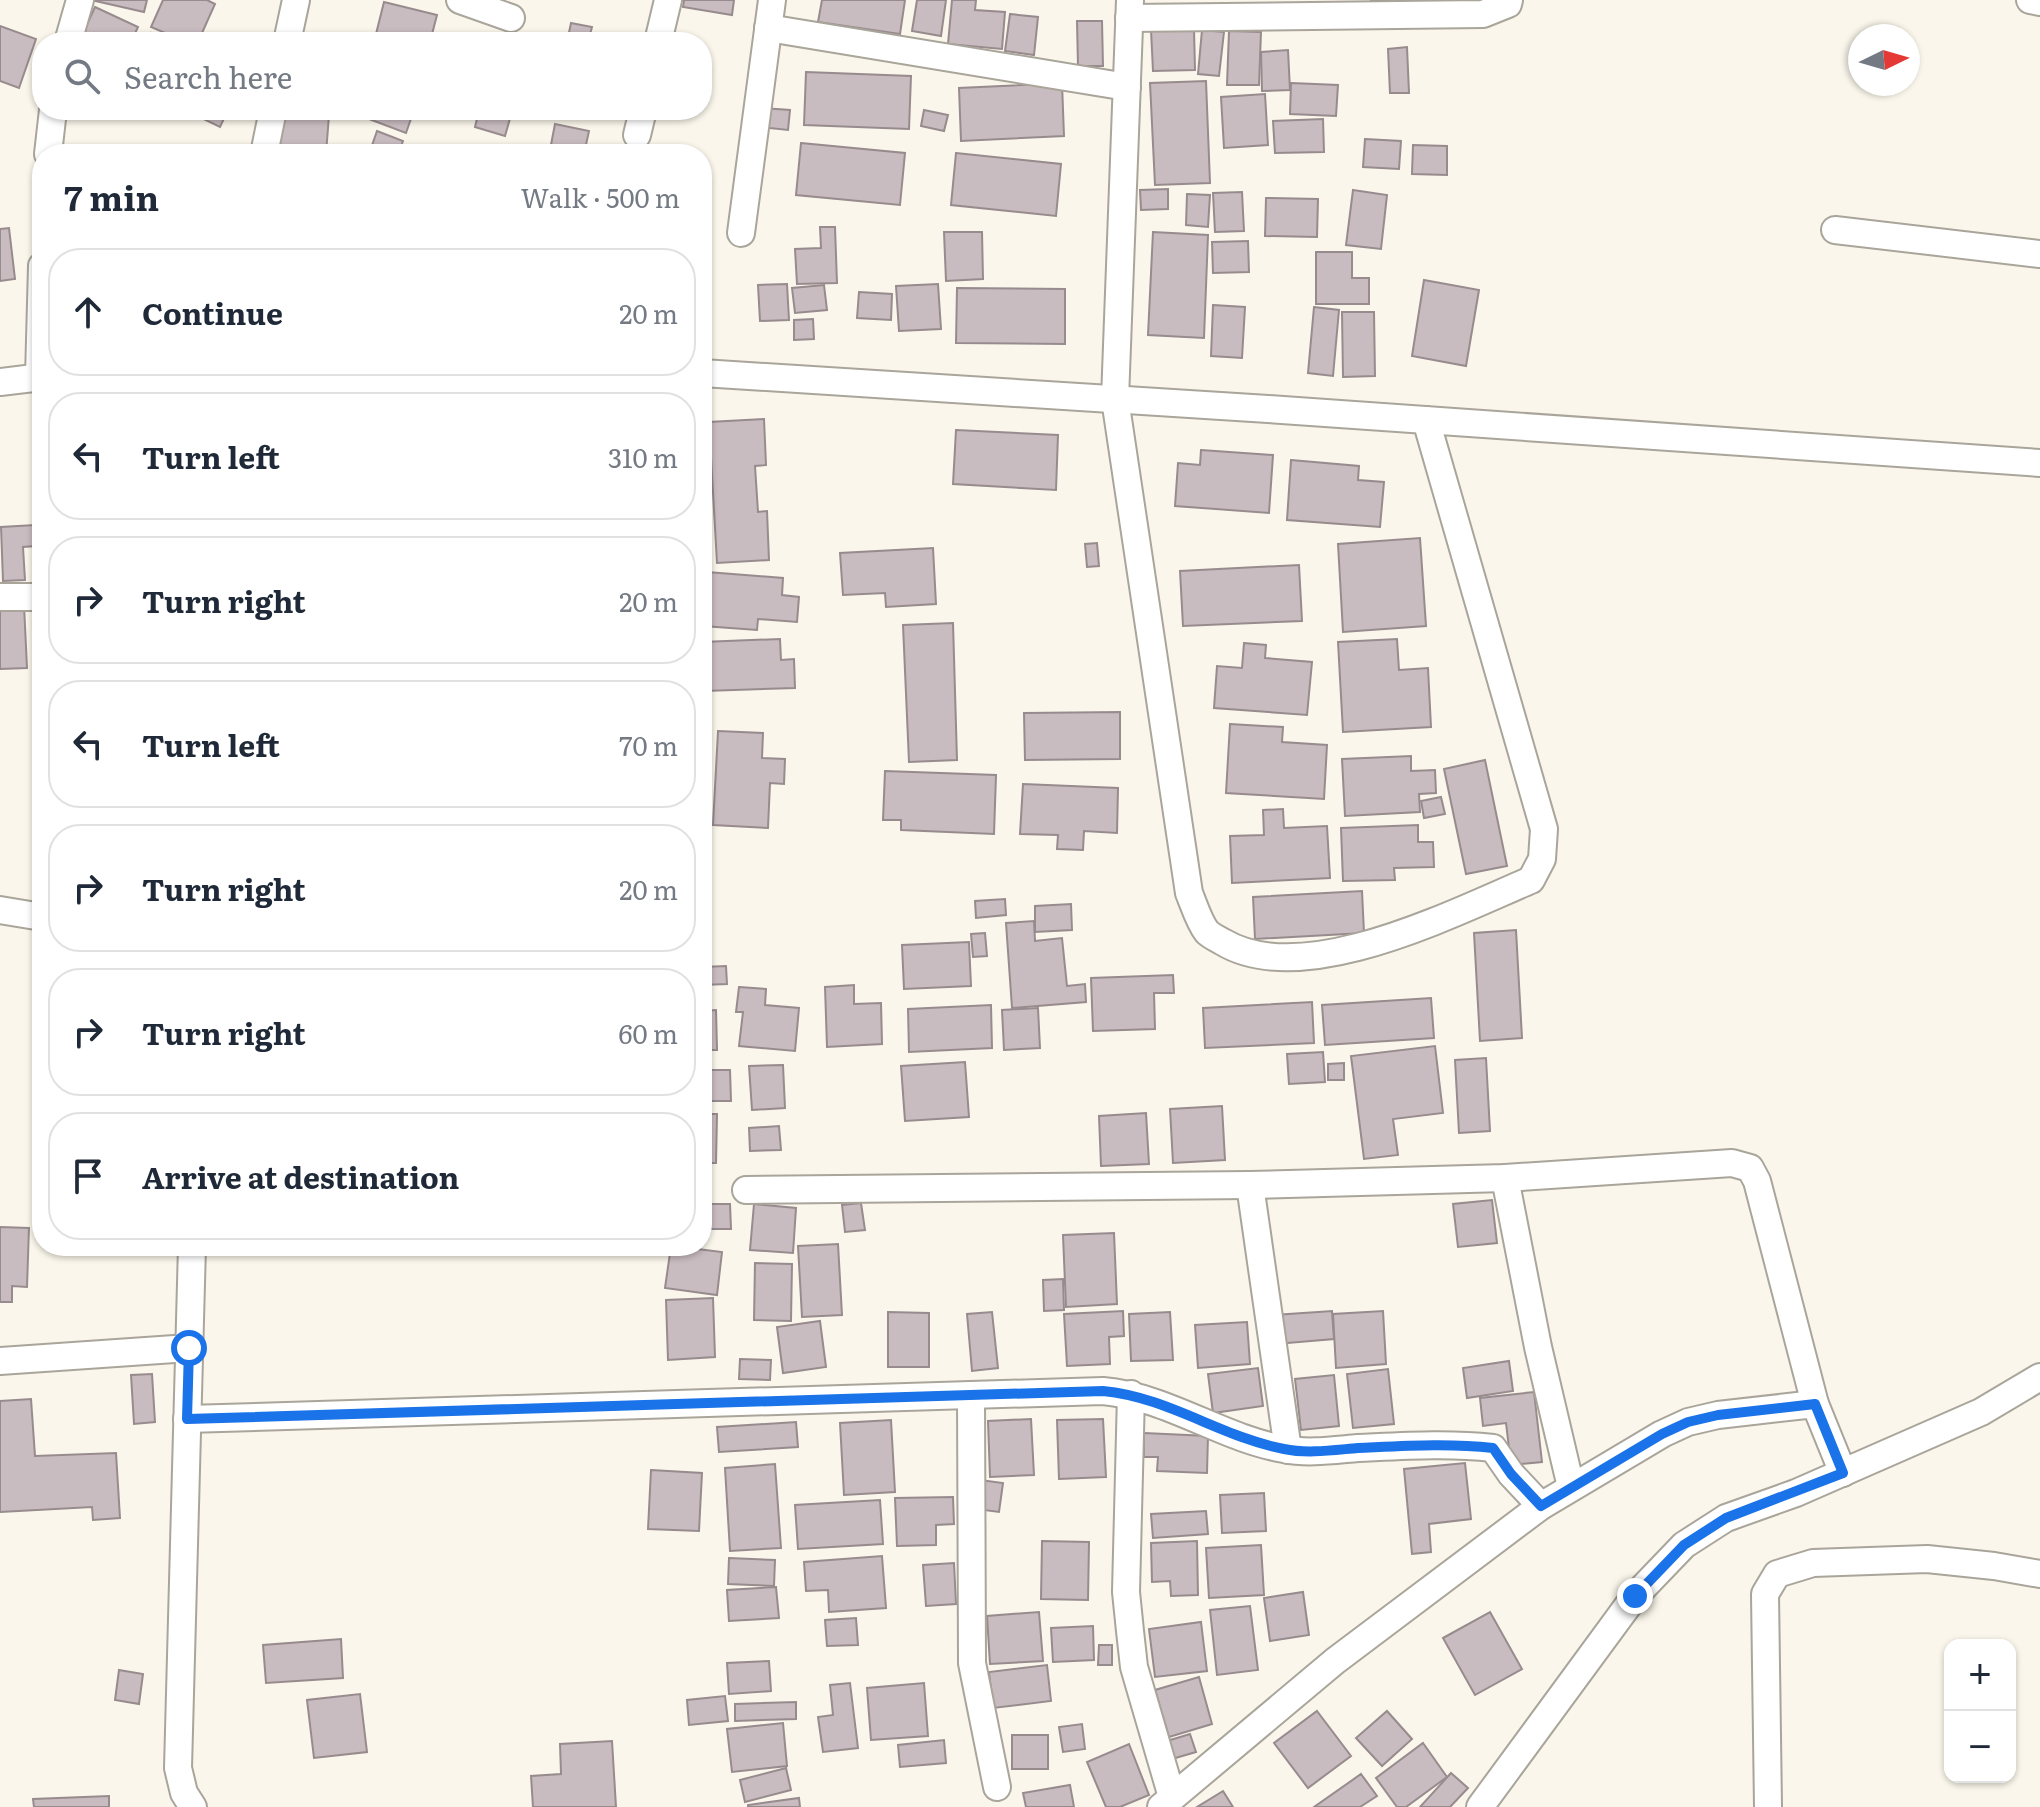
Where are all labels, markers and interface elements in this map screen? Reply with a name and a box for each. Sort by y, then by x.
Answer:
north arrow [1848,24,1920,96]
search box [32,32,712,120]
icon: search [60,54,104,98]
text: Search here [124,54,292,98]
text: 7 min [64,171,159,221]
text: Walk · 500 m [521,177,680,216]
icon: ahead [66,290,110,334]
text: Continue [142,290,283,334]
text: 20 m [619,293,678,332]
icon: left [66,434,110,478]
text: Turn left [142,434,280,478]
text: 310 m [608,437,678,476]
icon: right [66,578,110,622]
text: Turn right [142,578,306,622]
text: 20 m [619,581,678,620]
icon: left [66,722,110,766]
text: Turn left [142,722,280,766]
text: 70 m [619,725,678,764]
icon: right [66,866,110,910]
text: Turn right [142,866,306,910]
text: 20 m [619,869,678,908]
icon: right [66,1010,110,1054]
text: Turn right [142,1010,306,1054]
text: 60 m [619,1013,678,1052]
icon: arrive [66,1154,110,1198]
text: Arrive at destination [142,1154,459,1198]
route start [171,1330,207,1366]
route end [1617,1578,1653,1614]
map controls [1944,1639,2016,1783]
button: + [1944,1639,2016,1711]
button: − [1944,1711,2016,1783]

